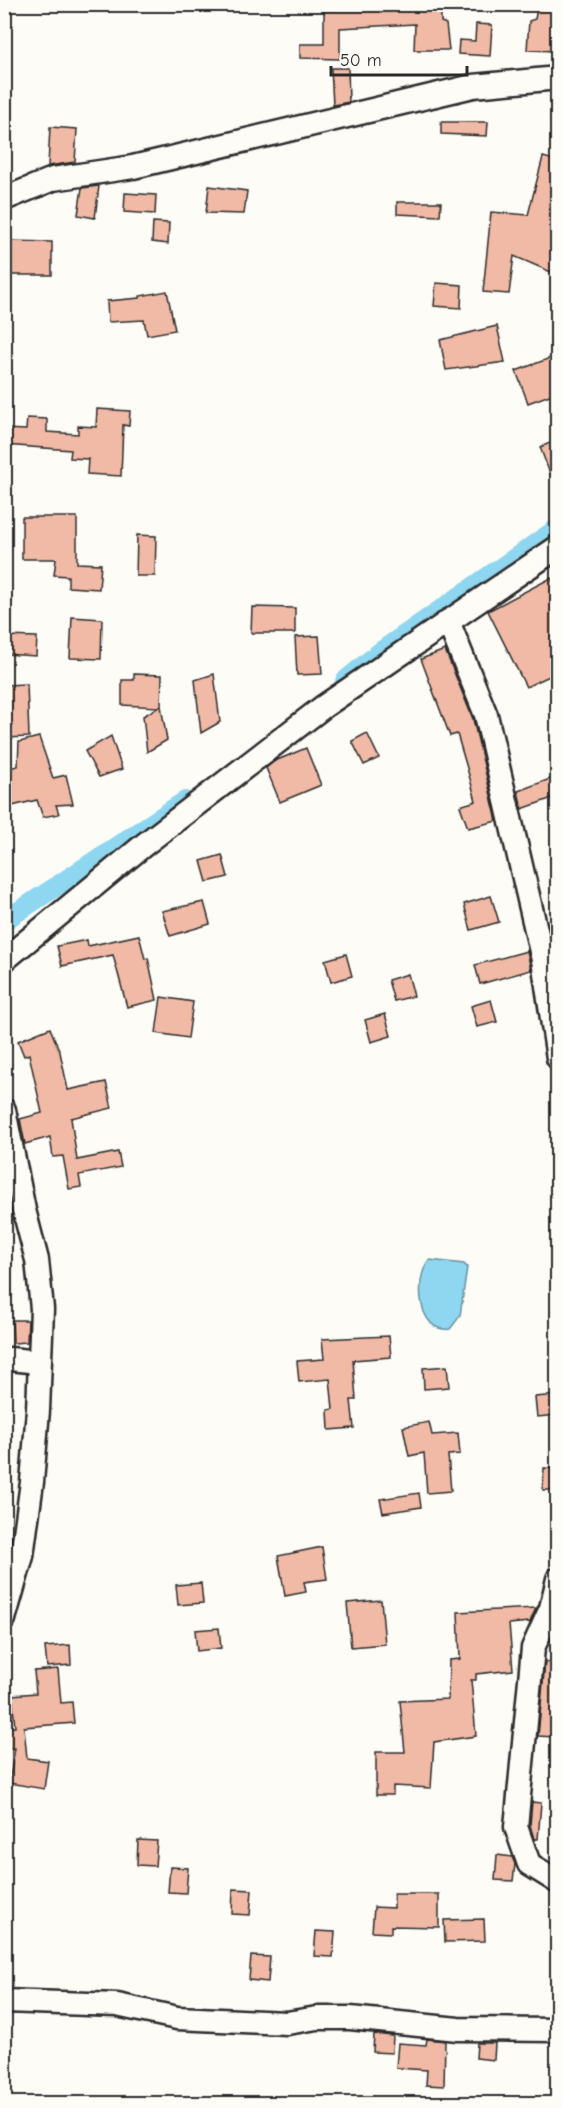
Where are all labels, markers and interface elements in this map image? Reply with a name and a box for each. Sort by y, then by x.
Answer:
scale bar [331,39,468,77]
text: 50 m [340,50,382,71]

